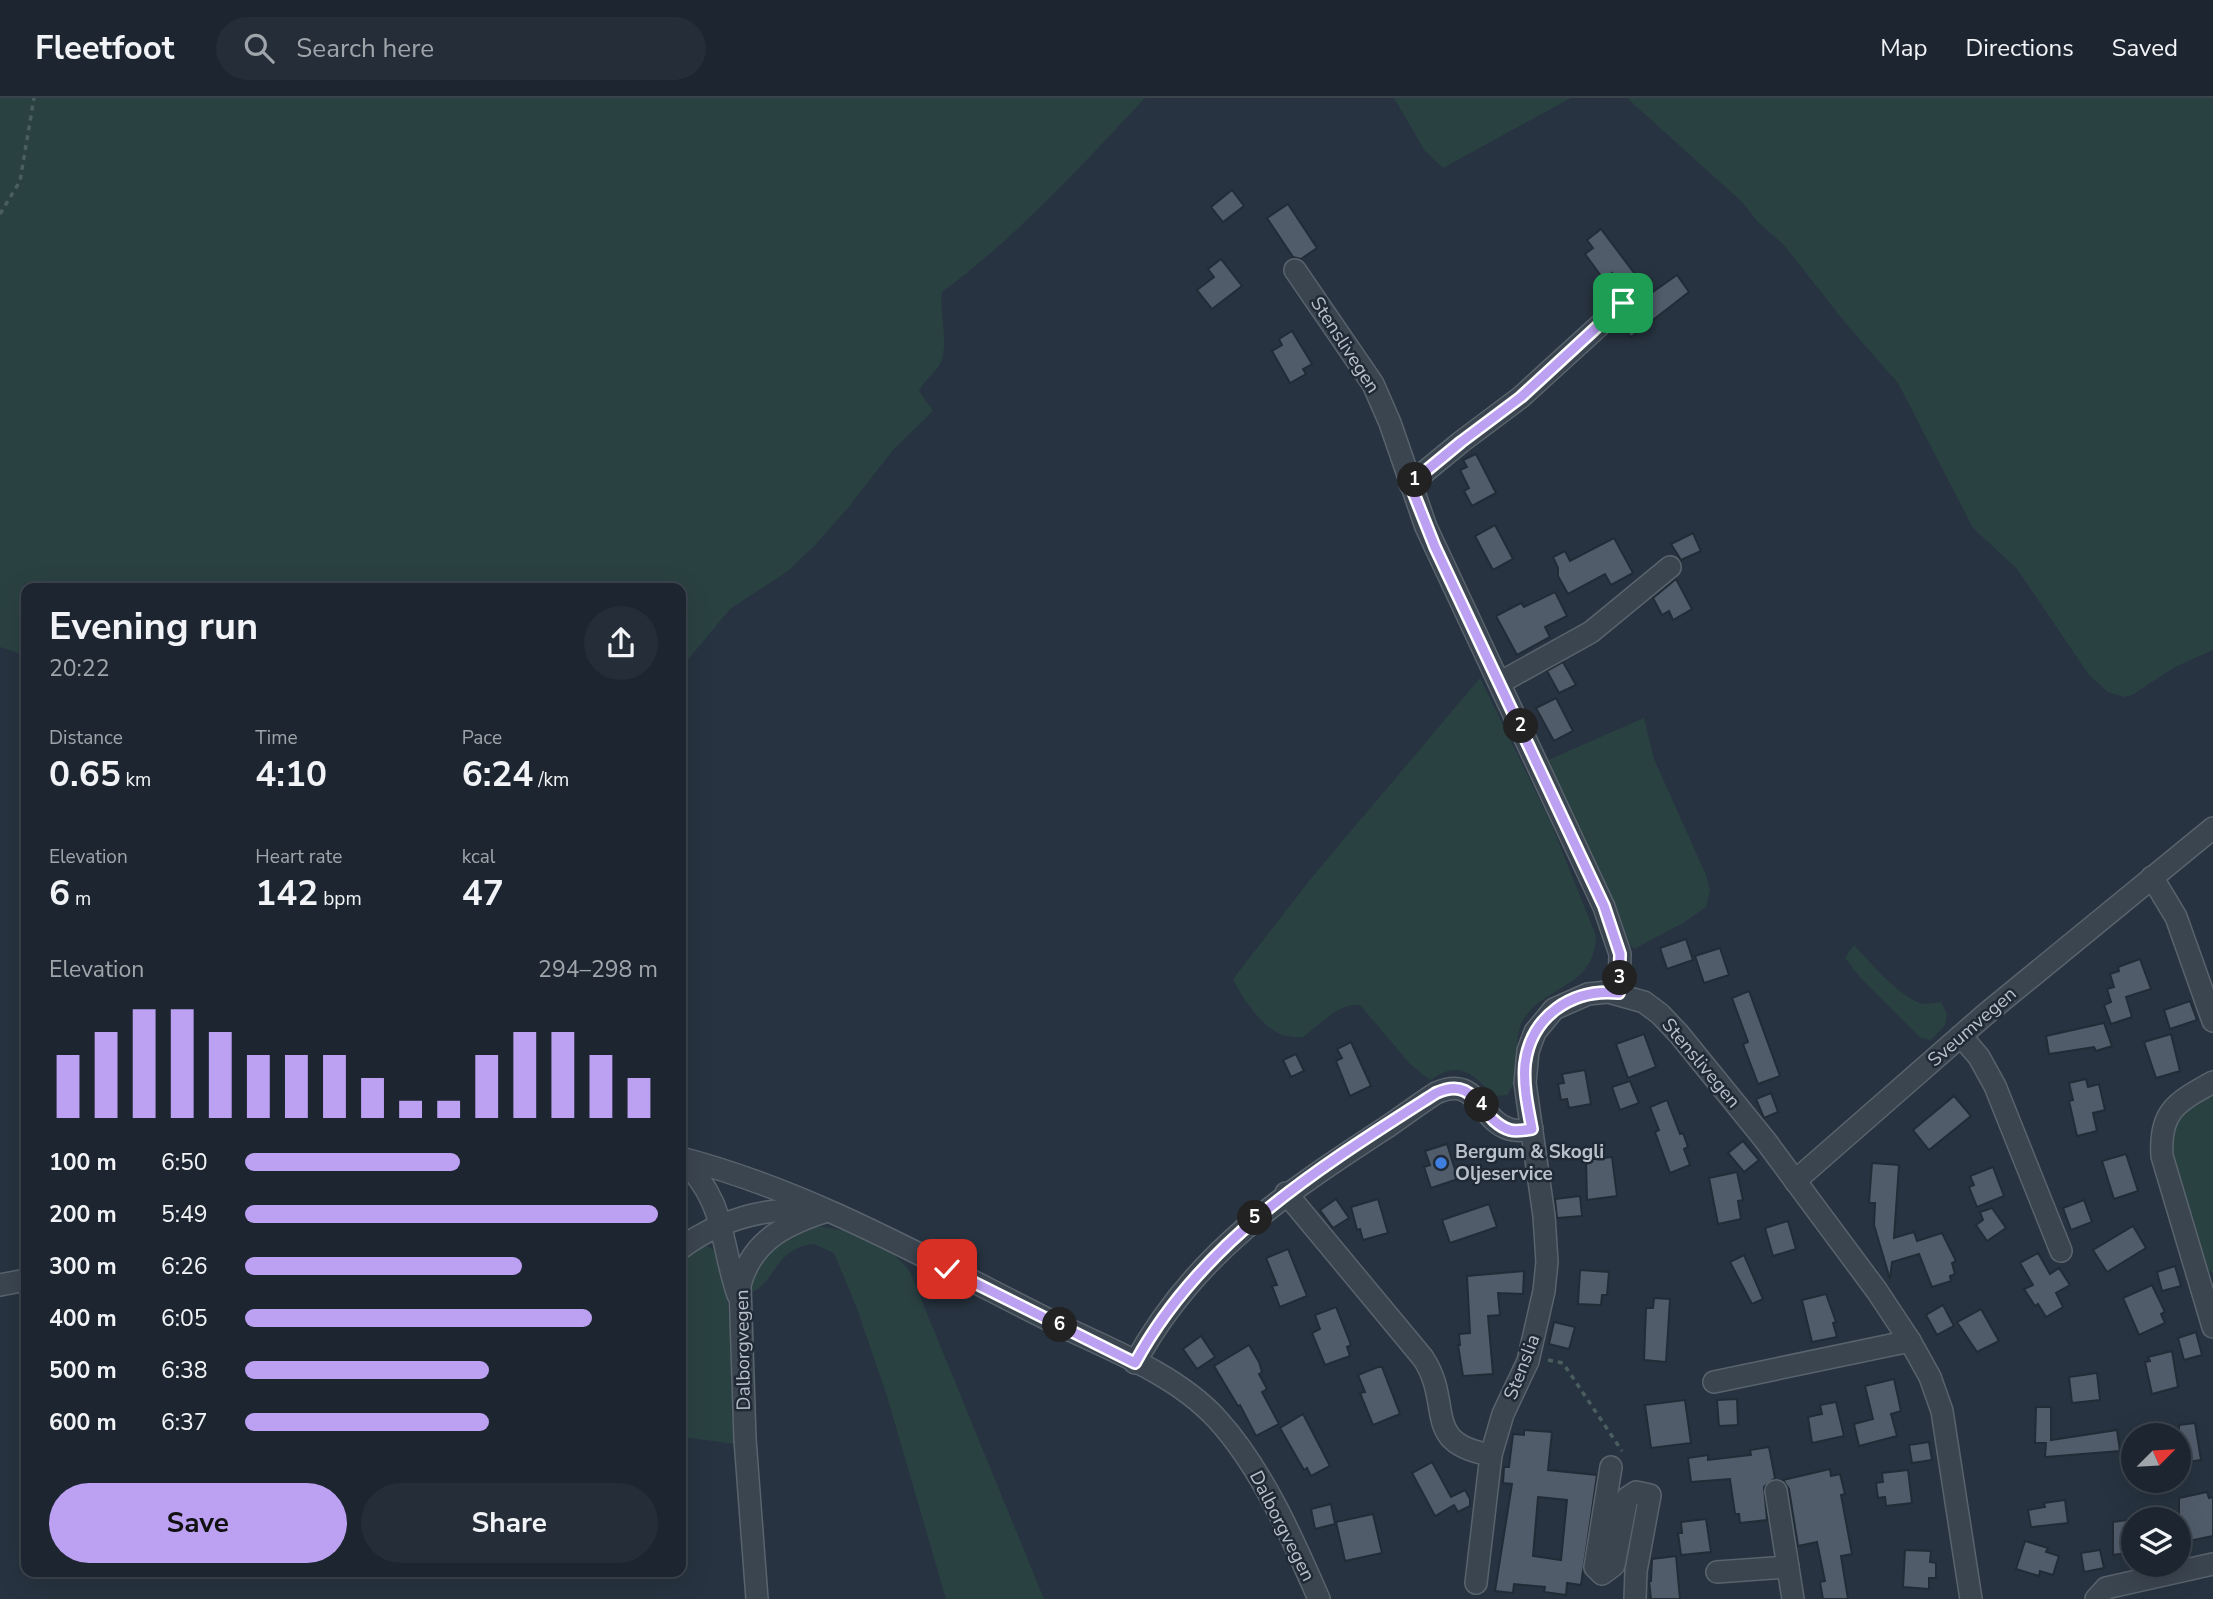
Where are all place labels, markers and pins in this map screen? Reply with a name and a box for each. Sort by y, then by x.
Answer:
pin [1593,273,1653,333]
pin: 1 [1398,462,1432,498]
pin: 2 [1504,708,1538,744]
pin: 3 [1602,960,1638,996]
pin: 4 [1464,1088,1500,1122]
place label: Bergum & Skogli Oljeservice [1455,1139,1604,1187]
marker: Bergum & Skogli Oljeservice [1433,1155,1449,1171]
pin: 5 [1238,1200,1272,1236]
pin [917,1239,977,1299]
pin: 6 [1042,1308,1078,1342]

